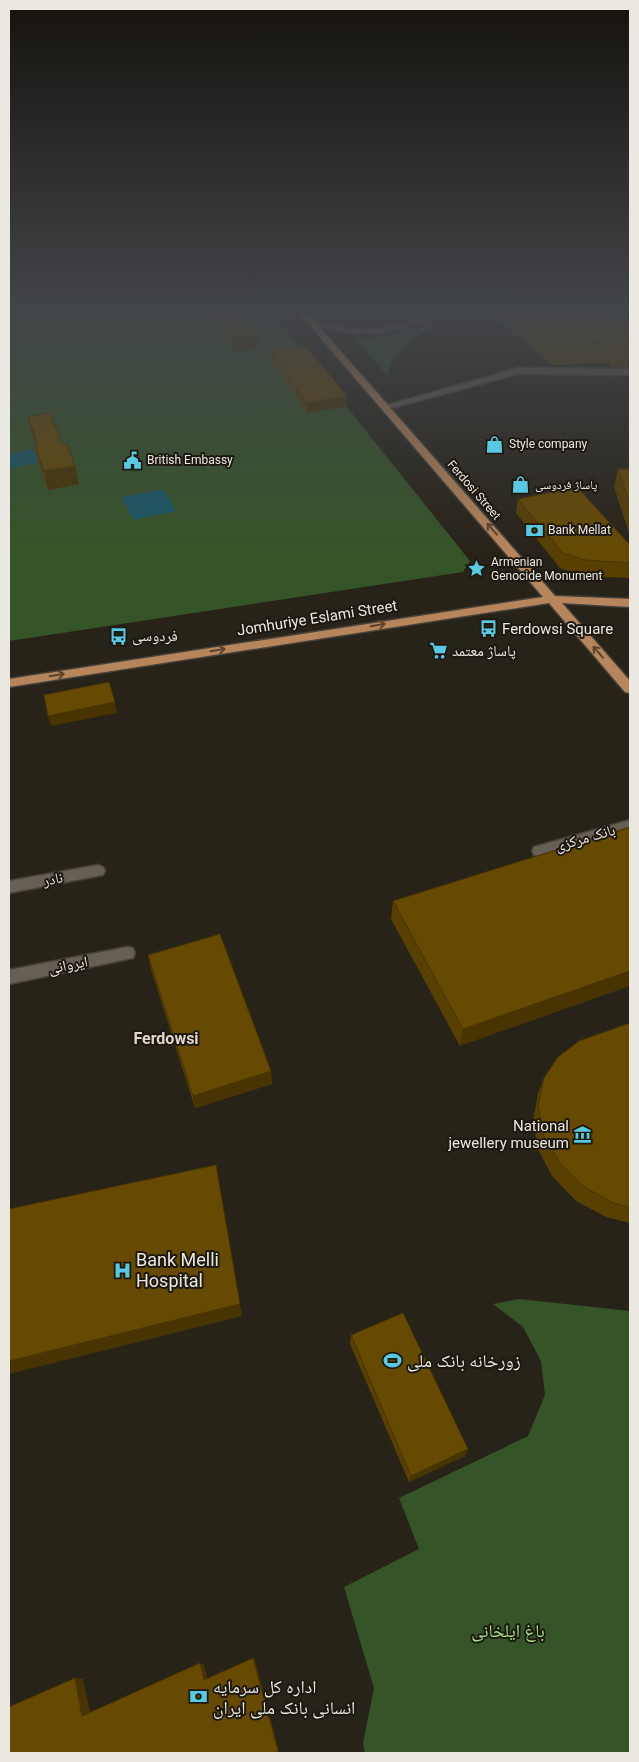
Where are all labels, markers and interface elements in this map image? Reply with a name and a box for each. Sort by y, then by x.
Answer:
shop icon: Style company [485,434,505,454]
place label: Style company [509,437,588,451]
public building icon: British Embassy [123,450,143,470]
place label: British Embassy [147,453,233,467]
street label: Ferdosi Street [444,457,504,523]
shop icon: پاساژ فردوسی [511,475,531,495]
place label: پاساژ فردوسی [535,478,598,492]
bank icon: Bank Mellat [524,520,544,540]
one-way arrow [486,523,497,536]
place label: Bank Mellat [548,523,611,537]
place label: Armenian Genocide Monument [491,555,602,583]
place icon: Armenian Genocide Monument [467,559,487,579]
street label: Jomhuriye Eslami Street [236,596,399,640]
bus stop icon: Ferdowsi Square [478,619,498,639]
one-way arrow [370,620,386,630]
place label: Ferdowsi Square [502,620,613,638]
bus stop icon: فردوسی [108,626,128,646]
place label: فردوسی [132,627,178,646]
supermarket icon: پاساژ معتمد [428,641,448,661]
place label: پاساژ معتمد [452,642,516,660]
one-way arrow [209,645,225,655]
one-way arrow [593,646,604,659]
one-way arrow [49,670,65,680]
street label: بانک مرکزی [553,821,617,856]
street label: نادر [41,868,64,890]
street label: ایروانی [47,952,89,979]
district label: Ferdowsi [133,1029,199,1048]
place label: National jewellery museum [447,1117,569,1152]
museum icon: National jewellery museum [573,1125,593,1145]
place label: Bank Melli Hospital [136,1249,219,1291]
hospital icon: Bank Melli Hospital [112,1260,132,1280]
place label: زورخانه بانک ملی [407,1350,521,1372]
sports icon: زورخانه بانک ملی [383,1351,403,1371]
park label: باغ ایلخانی [471,1620,545,1642]
place label: اداره کل سرمایه انسانی بانک ملی ایران [213,1676,355,1719]
bank icon: اداره کل سرمایه انسانی بانک ملی ایران [189,1687,209,1707]

